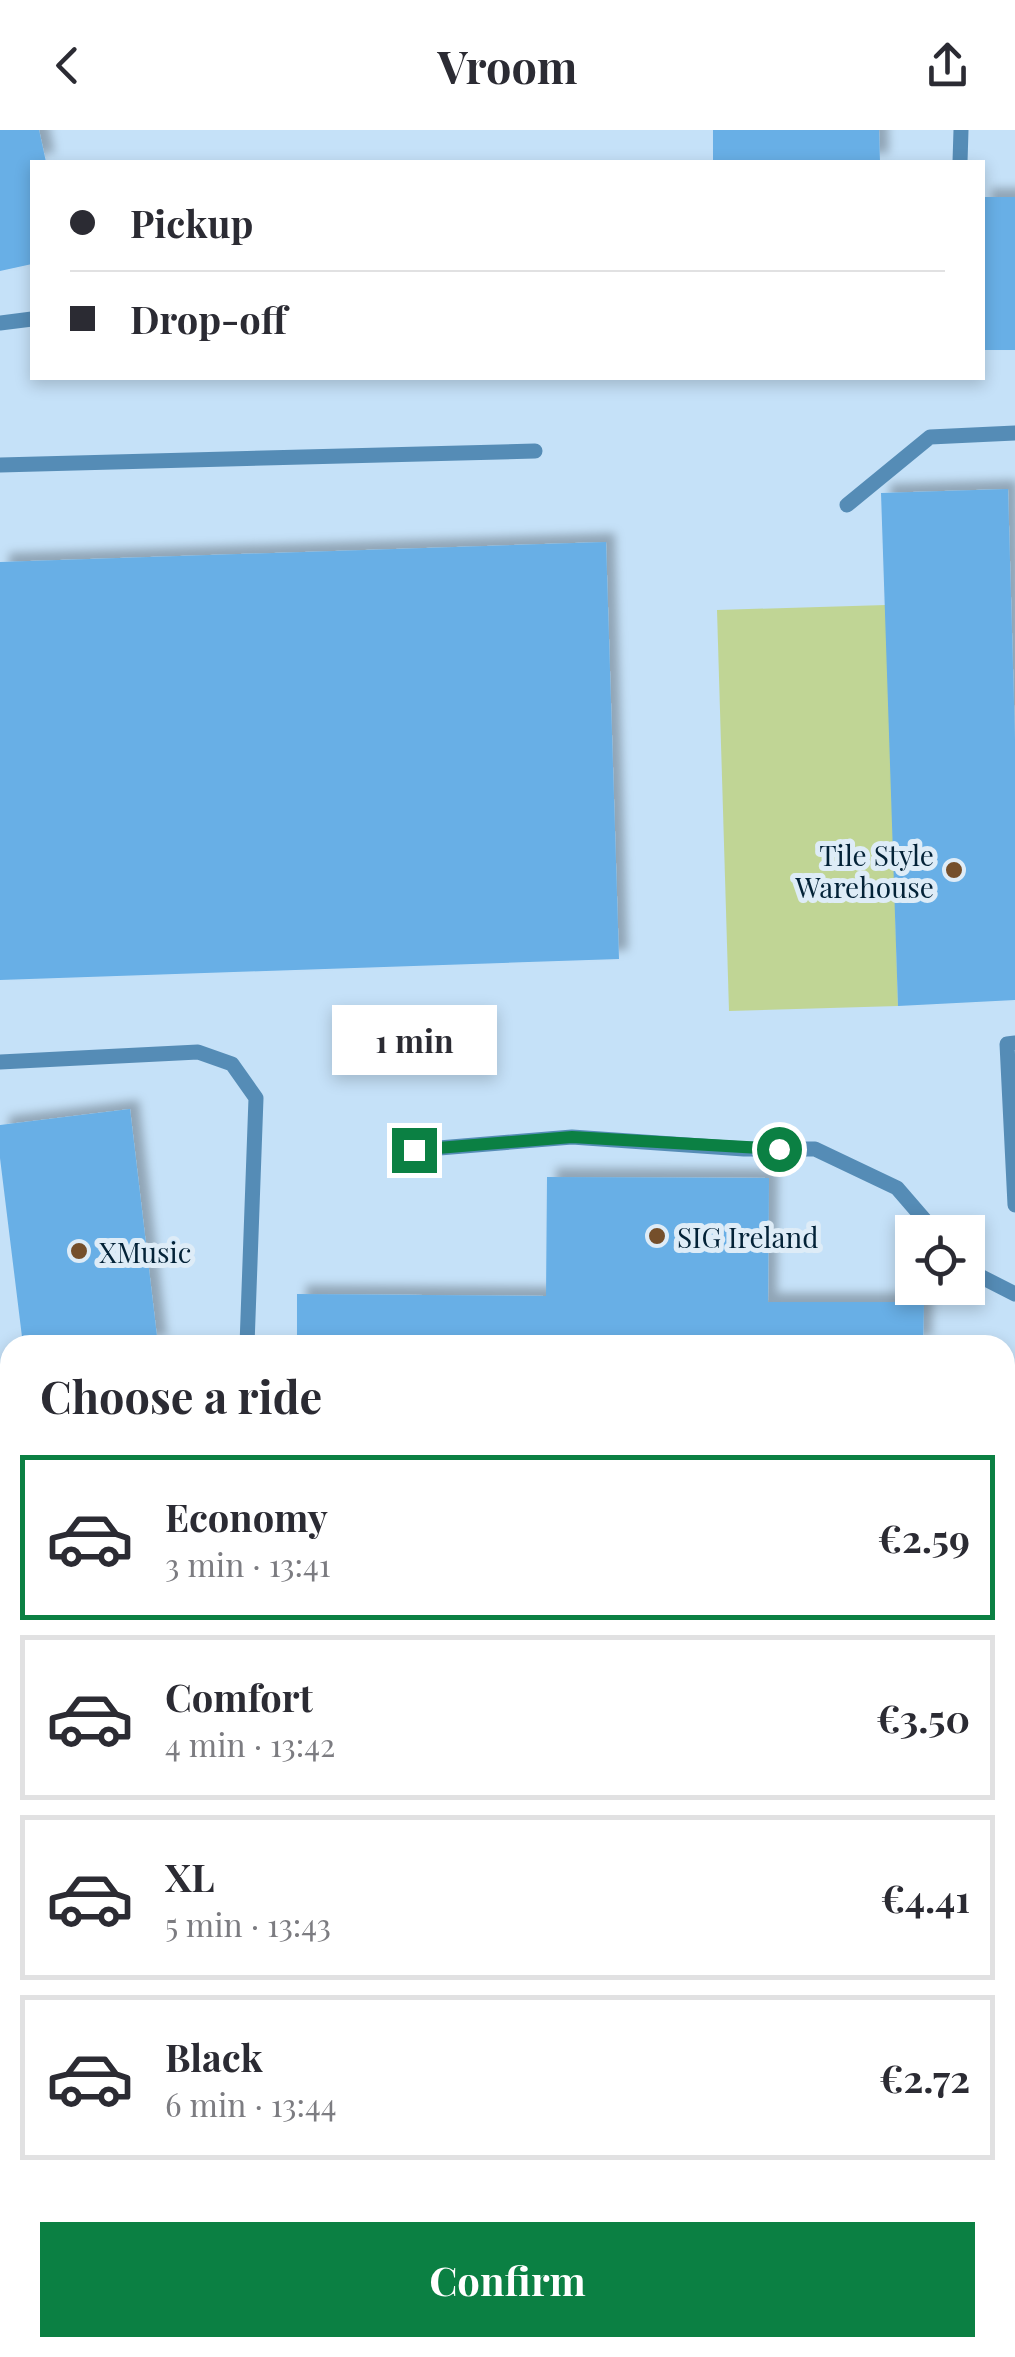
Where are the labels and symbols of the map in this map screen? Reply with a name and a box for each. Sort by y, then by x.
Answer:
place label: Tile Style Warehouse [794,836,934,905]
marker: Tile Style Warehouse [943,859,965,881]
callout: 1 min [332,1005,496,1075]
route start [757,1127,802,1172]
route end [392,1128,437,1173]
place label: SIG Ireland [677,1218,819,1255]
marker: SIG Ireland [646,1225,668,1247]
place label: XMusic [99,1233,191,1270]
marker: XMusic [68,1240,90,1262]

